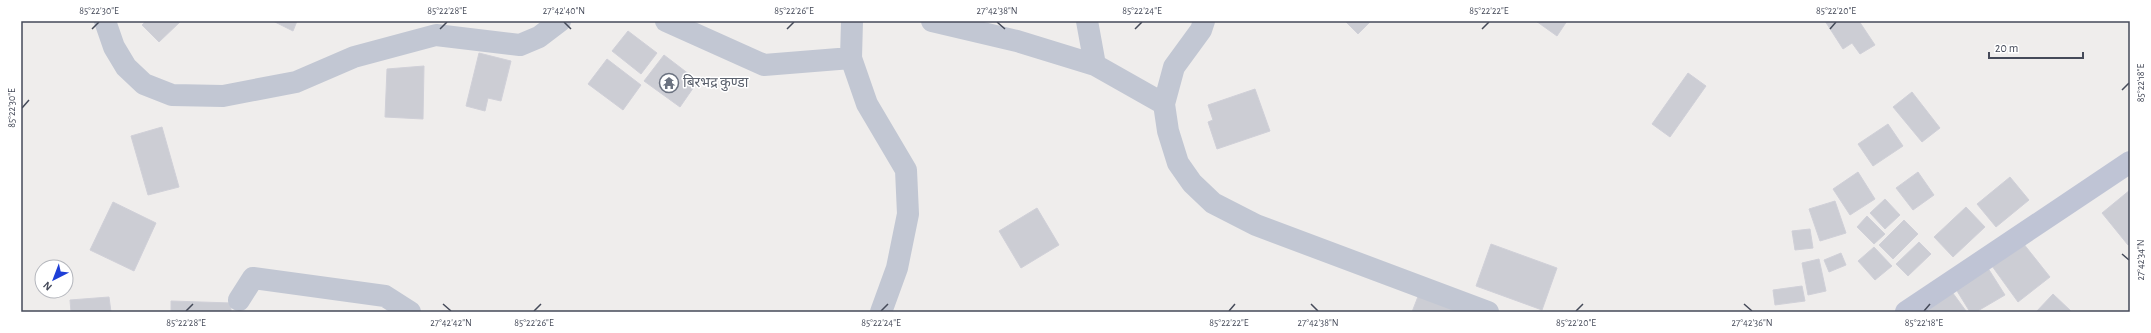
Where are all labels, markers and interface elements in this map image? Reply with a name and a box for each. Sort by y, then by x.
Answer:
text: 85°22'30"E [79,6,119,16]
text: 85°22'28"E [427,6,467,16]
text: 27°42'40"N [543,6,585,16]
text: 85°22'26"E [774,6,814,16]
text: 27°42'38"N [976,6,1018,16]
text: 85°22'24"E [1122,6,1162,16]
text: 85°22'22"E [1469,6,1509,16]
text: 85°22'20"E [1816,6,1856,16]
scale bar [1989,34,2083,60]
text: 20 m [1995,42,2018,54]
text: 85°22'18"E [2136,64,2146,102]
temple icon: बिरभद्र कुण्डा [658,72,680,94]
place label: बिरभद्र कुण्डा [683,74,749,92]
text: 85°22'30"E [7,88,17,128]
text: 27°42'34"N [2136,239,2146,281]
north arrow [34,259,74,299]
text: N [41,279,54,293]
text: 85°22'28"E [166,318,206,328]
text: 27°42'42"N [430,318,472,328]
text: 85°22'26"E [514,318,554,328]
text: 85°22'24"E [861,318,901,328]
text: 85°22'22"E [1209,318,1249,328]
text: 27°42'38"N [1297,318,1339,328]
text: 85°22'20"E [1556,318,1596,328]
text: 27°42'36"N [1731,318,1773,328]
text: 85°22'18"E [1905,318,1943,328]

